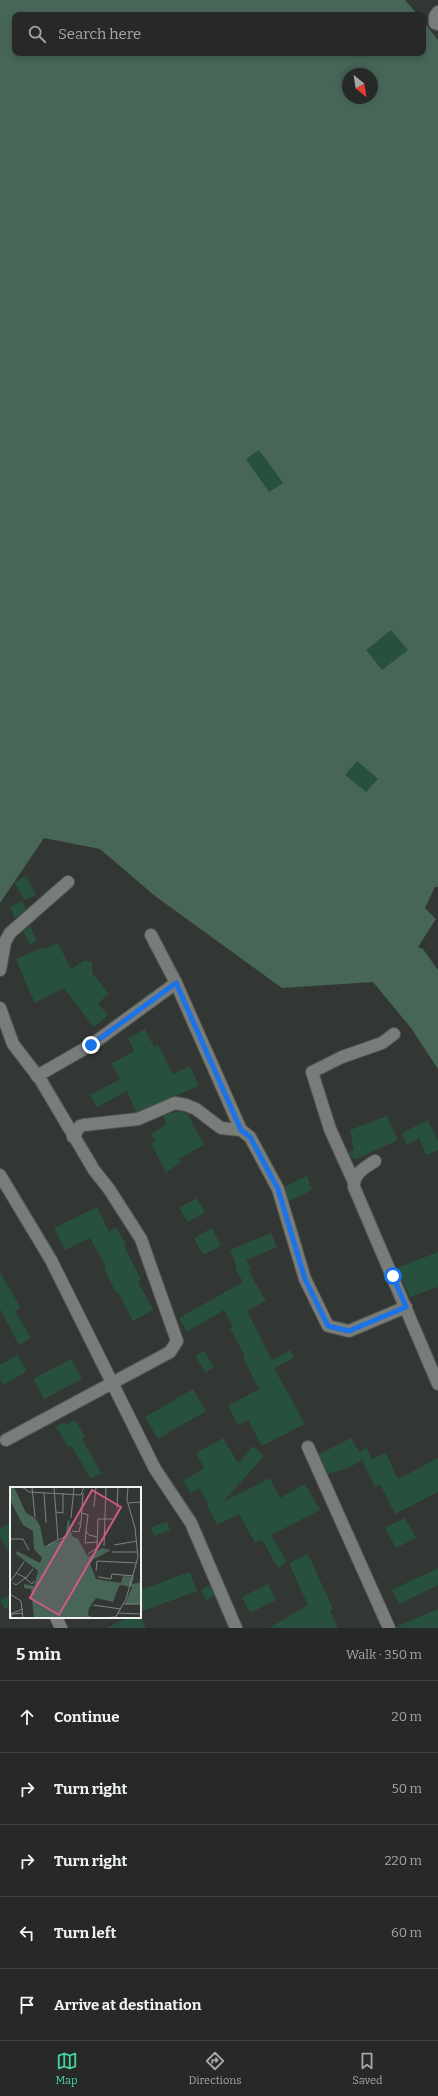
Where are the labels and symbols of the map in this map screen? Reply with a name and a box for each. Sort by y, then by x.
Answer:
north arrow [342,68,378,104]
route end [82,1036,100,1054]
route start [384,1267,402,1285]
inset map [10,1487,141,1618]

